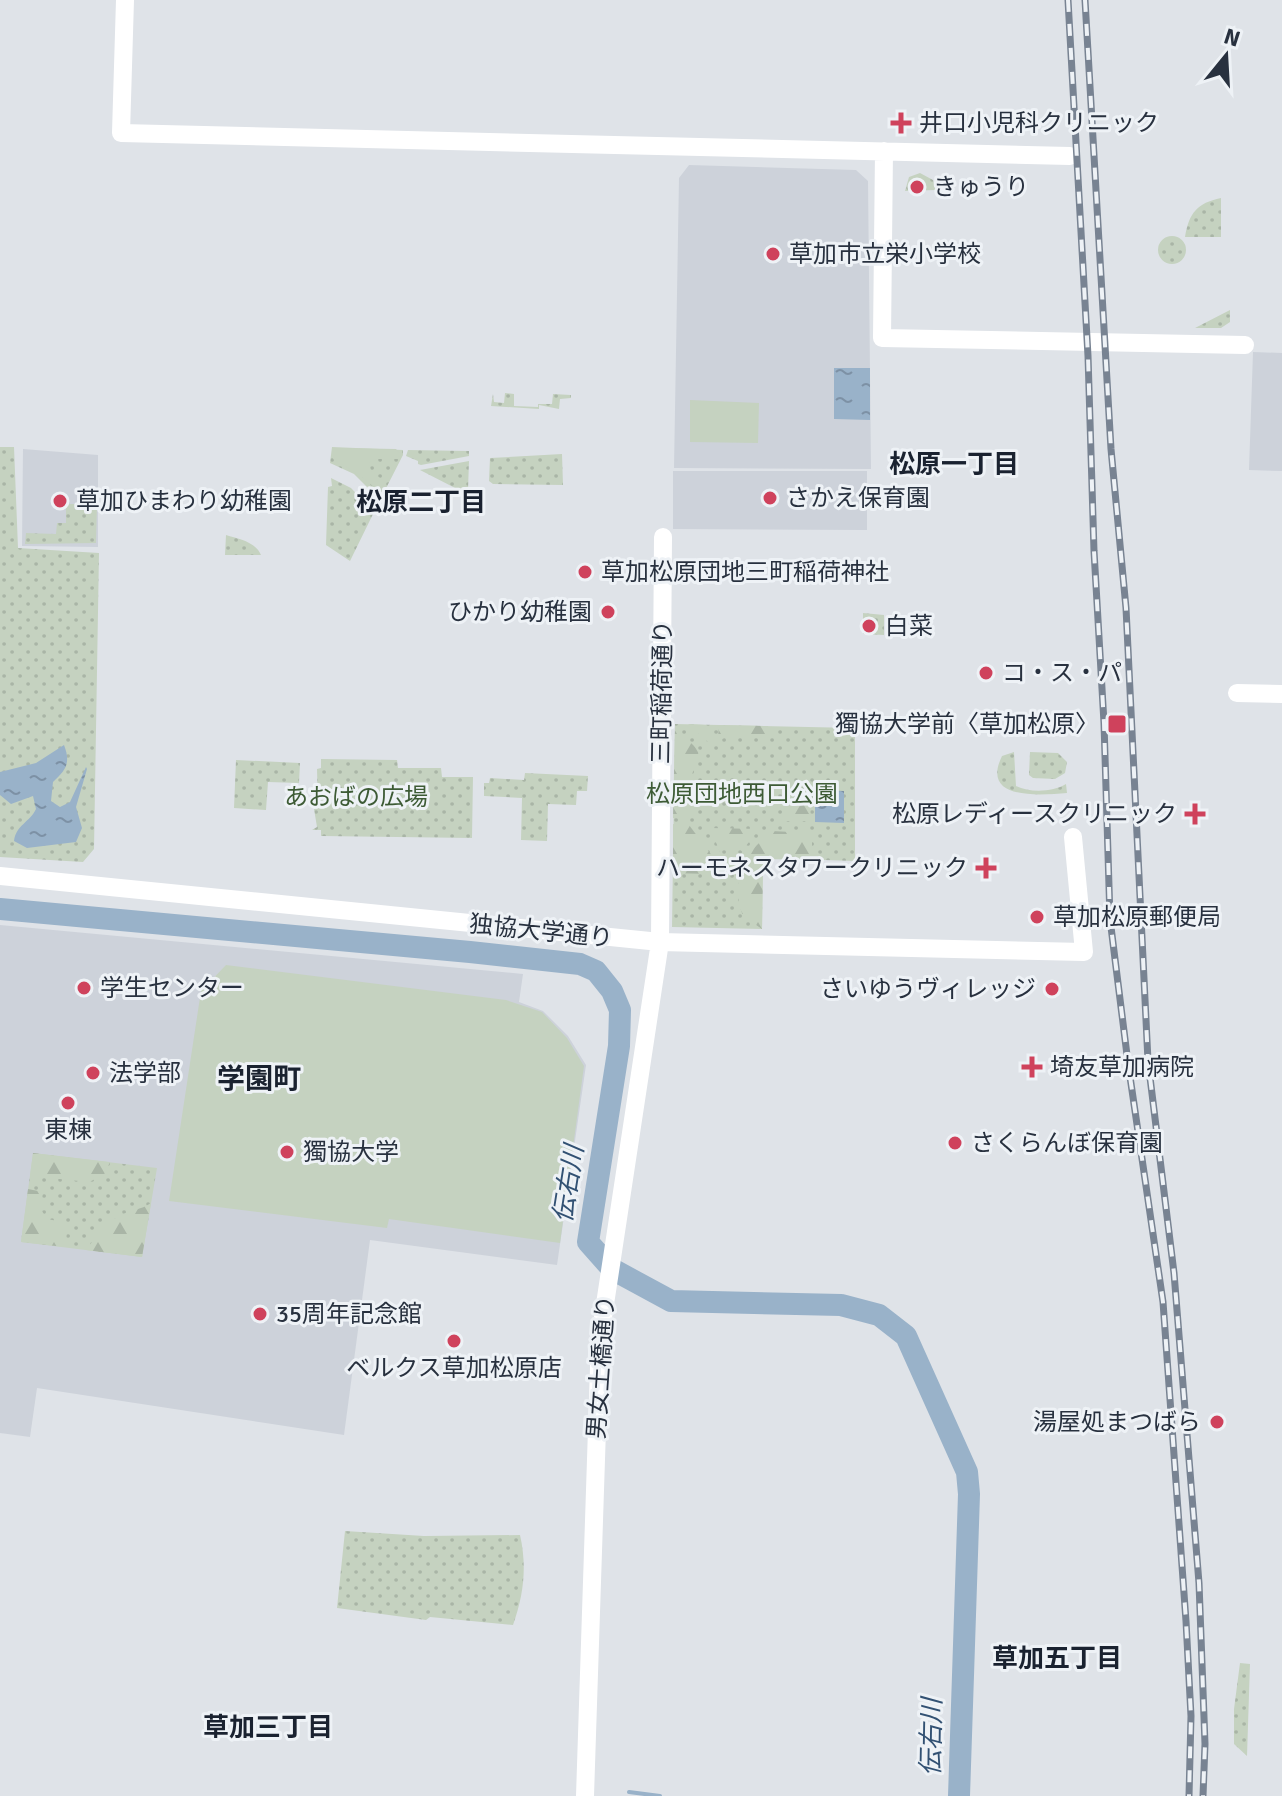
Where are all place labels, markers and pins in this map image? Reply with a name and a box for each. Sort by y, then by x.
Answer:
place label: 井口小児科クリニック [919,108,1159,138]
marker: 井口小児科クリニック [890,112,912,134]
place label: きゅうり [933,172,1029,202]
marker: きゅうり [908,178,926,196]
place label: 草加市立栄小学校 [789,239,981,269]
marker: 草加市立栄小学校 [764,245,782,263]
place label: さかえ保育園 [786,483,930,513]
place label: 草加ひまわり幼稚園 [76,486,292,516]
marker: さかえ保育園 [761,489,779,507]
marker: 草加ひまわり幼稚園 [51,492,69,510]
place label: 草加松原団地三町稲荷神社 [601,557,889,587]
marker: 草加松原団地三町稲荷神社 [576,563,594,581]
place label: ひかり幼稚園 [448,597,592,627]
marker: ひかり幼稚園 [599,603,617,621]
place label: 白菜 [885,611,933,641]
marker: 白菜 [860,617,878,635]
place label: コ・ス・パ [1002,658,1122,688]
marker: コ・ス・パ [977,664,995,682]
place label: 獨協大学前〈草加松原〉 [835,709,1099,739]
marker: 獨協大学前〈草加松原〉 [1106,713,1128,735]
place label: 松原レディースクリニック [892,799,1177,829]
marker: 松原レディースクリニック [1184,803,1206,825]
place label: ハーモネスタワークリニック [656,853,968,883]
marker: ハーモネスタワークリニック [975,857,997,879]
place label: 草加松原郵便局 [1053,902,1221,932]
marker: 草加松原郵便局 [1028,908,1046,926]
place label: 学生センター [100,973,244,1003]
place label: さいゆうヴィレッジ [820,974,1036,1004]
marker: 学生センター [75,979,93,997]
marker: さいゆうヴィレッジ [1043,980,1061,998]
place label: 埼友草加病院 [1050,1052,1194,1082]
marker: 埼友草加病院 [1021,1056,1043,1078]
place label: 法学部 [109,1058,181,1088]
marker: 法学部 [84,1064,102,1082]
marker: 東棟 [59,1094,77,1112]
place label: 東棟 [44,1115,92,1145]
place label: さくらんぼ保育園 [971,1128,1163,1158]
marker: さくらんぼ保育園 [946,1134,964,1152]
place label: 獨協大学 [303,1137,399,1167]
marker: 獨協大学 [278,1143,296,1161]
place label: 35周年記念館 [276,1299,422,1329]
marker: 35周年記念館 [251,1305,269,1323]
marker: ベルクス草加松原店 [445,1332,463,1350]
place label: ベルクス草加松原店 [346,1353,562,1383]
place label: 湯屋処まつばら [1033,1407,1201,1437]
marker: 湯屋処まつばら [1208,1413,1226,1431]

